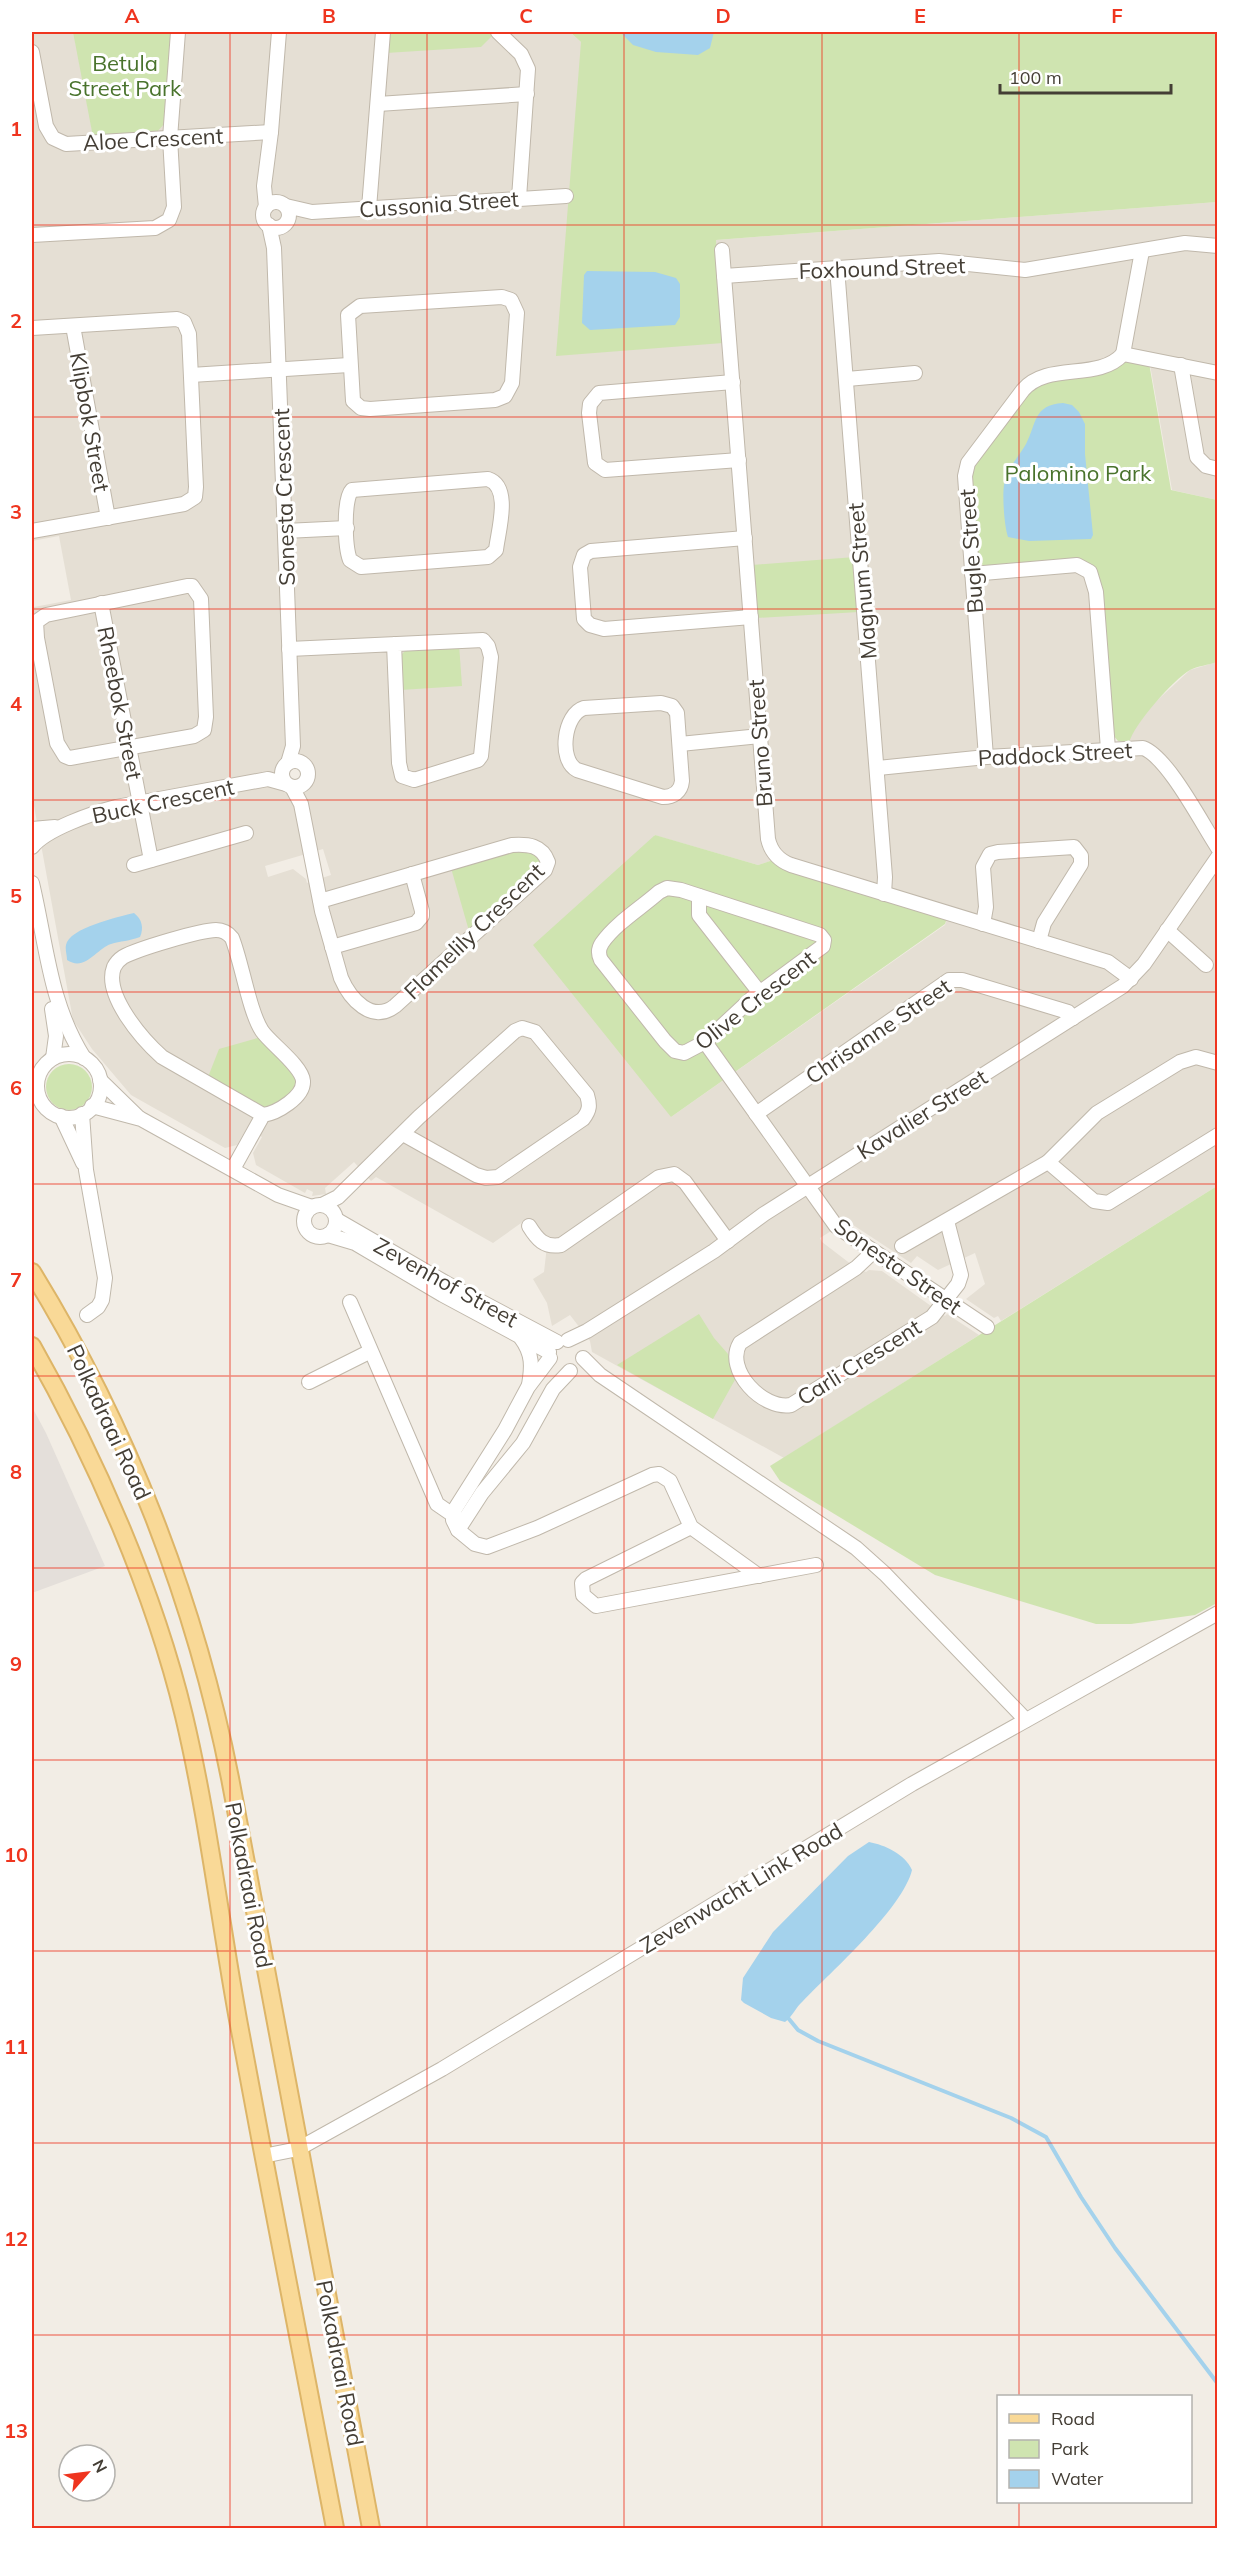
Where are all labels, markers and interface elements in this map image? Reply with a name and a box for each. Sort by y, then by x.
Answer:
text: A [125,3,140,28]
text: B [322,3,336,28]
text: C [519,3,533,28]
text: D [715,3,731,28]
text: E [914,3,926,28]
text: F [1111,3,1123,28]
park label: Betula Street Park [69,49,182,102]
scale bar [1000,57,1171,95]
text: 100 m [1009,66,1062,89]
text: 1 [10,116,22,141]
street label: Aloe Crescent [82,121,224,157]
street label: Cussonia Street [358,184,520,224]
street label: Foxhound Street [798,251,966,285]
text: 2 [10,308,22,333]
street label: Klipbok Street [64,350,116,494]
street label: Sonesta Crescent [267,407,301,586]
park label: Palomino Park [1005,459,1152,487]
street label: Bugle Street [953,488,989,614]
text: 3 [10,499,22,524]
street label: Magnum Street [841,501,883,660]
street label: Rheebok Street [91,624,149,782]
street label: Bruno Street [742,678,778,808]
text: 4 [10,691,22,716]
street label: Paddock Street [977,736,1133,772]
street label: Buck Crescent [89,772,237,830]
street label: Flamelily Crescent [398,857,550,1005]
text: 5 [10,883,22,908]
street label: Olive Crescent [689,944,821,1056]
street label: Chrisanne Street [800,972,956,1090]
street label: Kavalier Street [852,1063,993,1165]
text: 6 [10,1075,22,1100]
street label: Sonesta Street [829,1212,967,1320]
street label: Zevenhof Street [369,1231,523,1333]
text: 7 [10,1267,22,1292]
street label: Carli Crescent [792,1313,926,1411]
street label: Polkadraai Road [61,1340,157,1504]
text: 8 [10,1459,22,1484]
text: 9 [10,1651,22,1676]
street label: Polkadraai Road [219,1800,279,1970]
street label: Zevenwacht Link Road [635,1816,847,1960]
text: 10 [4,1842,28,1867]
text: 11 [4,2034,28,2059]
text: 12 [4,2226,28,2251]
street label: Polkadraai Road [310,2278,370,2448]
legend [997,2395,1192,2503]
text: Road [1051,2407,1095,2430]
text: 13 [4,2418,28,2443]
text: Park [1051,2437,1090,2460]
north arrow [57,2443,117,2503]
text: N [89,2456,112,2476]
text: Water [1051,2467,1104,2490]

